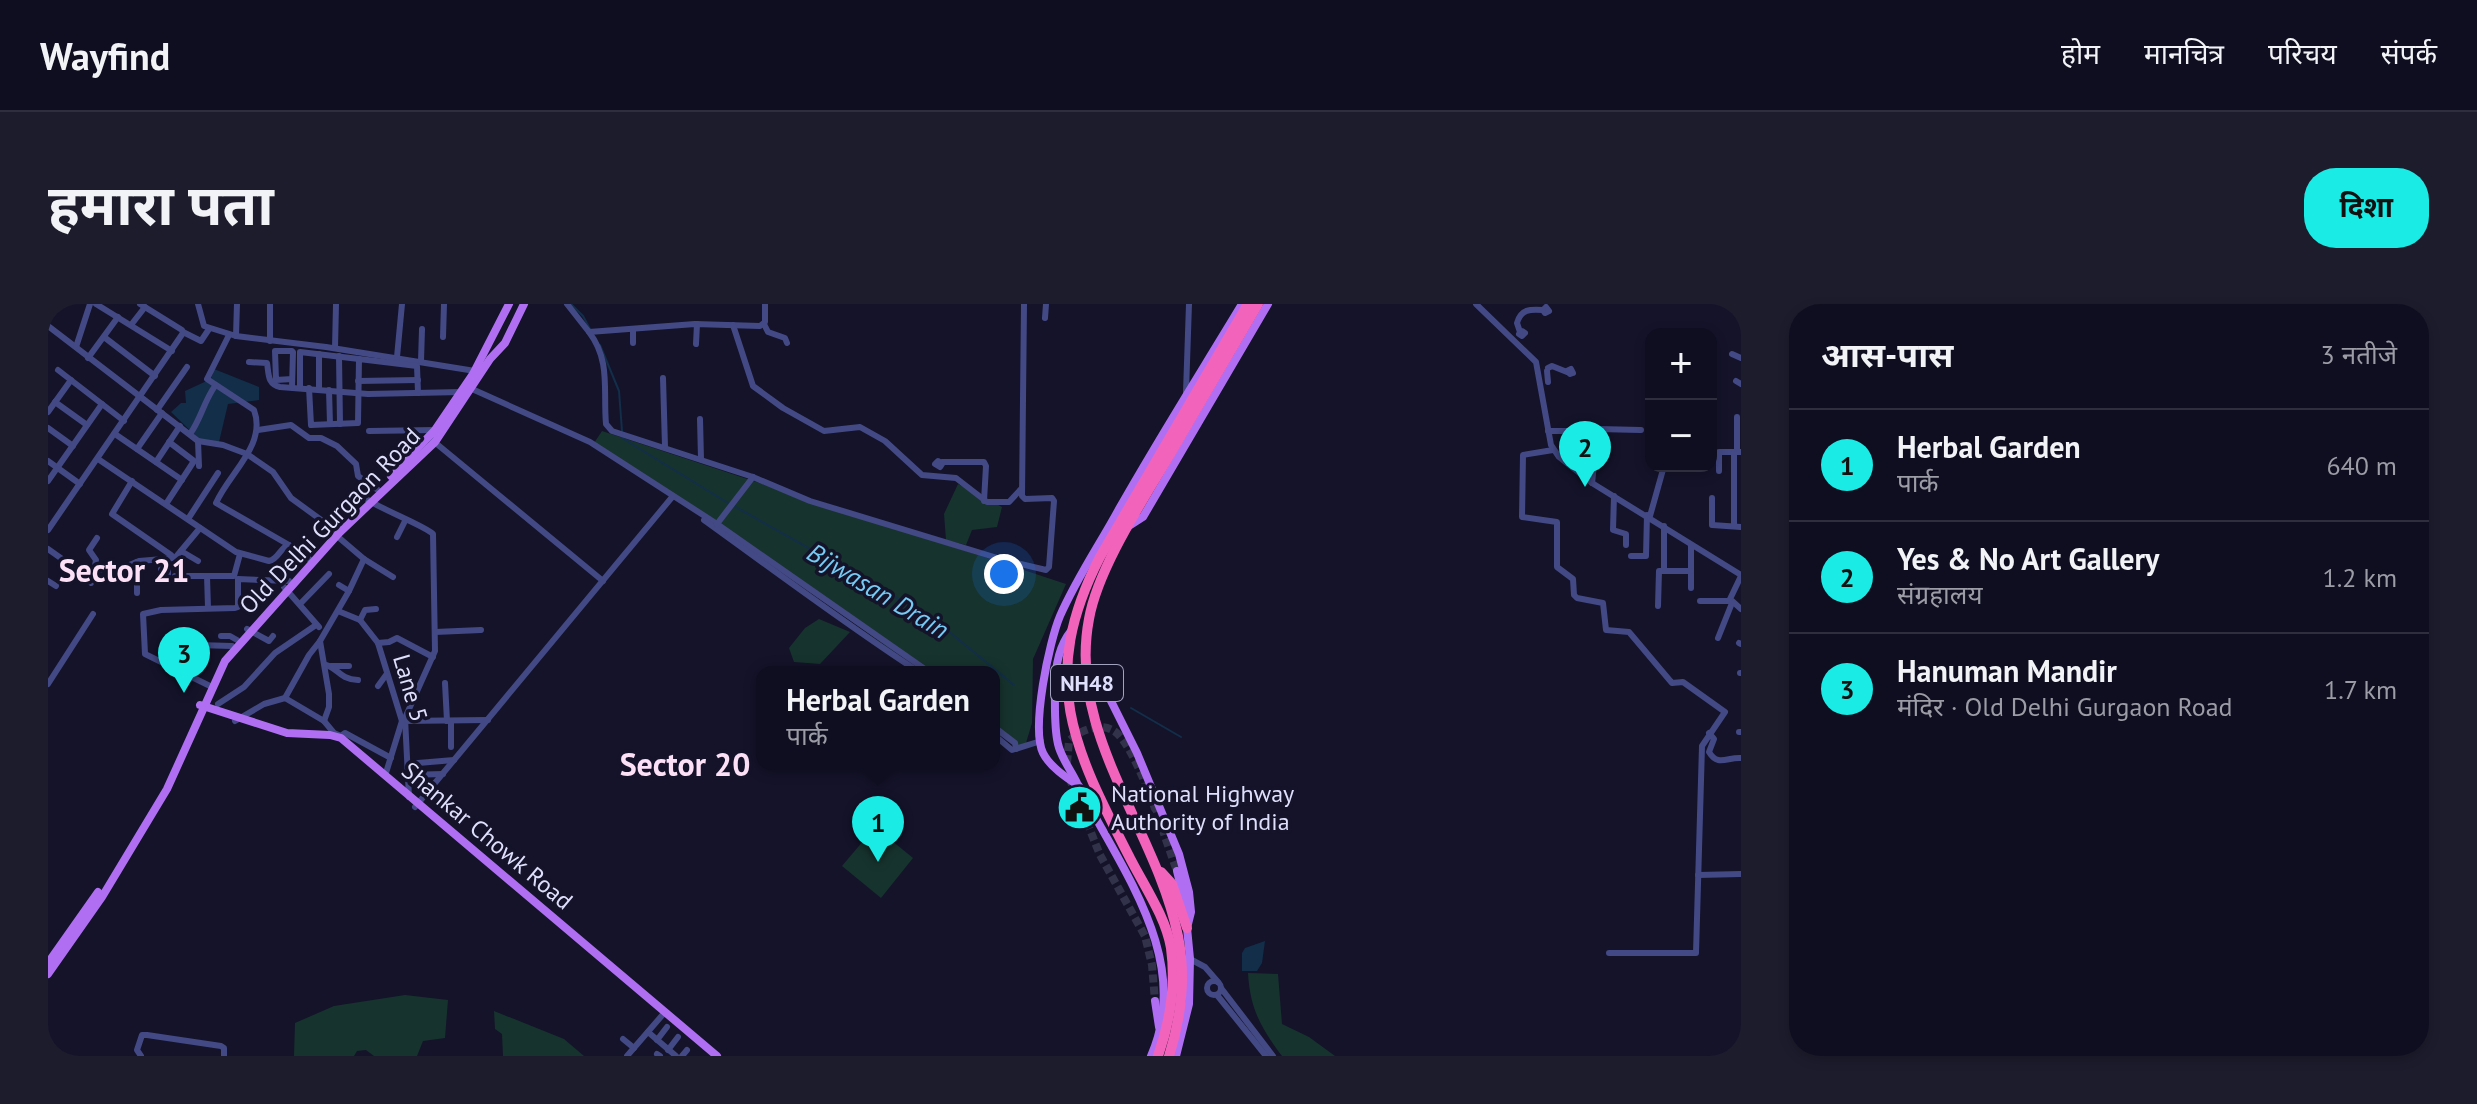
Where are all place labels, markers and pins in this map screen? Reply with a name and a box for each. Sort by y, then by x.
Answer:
pin: 2 [1559,421,1611,487]
pin: 3 [158,627,210,693]
place label: National Highway Authority of India [1111,778,1294,837]
public building icon: National Highway Authority of India [1056,784,1104,832]
pin: 1 [852,796,904,862]

